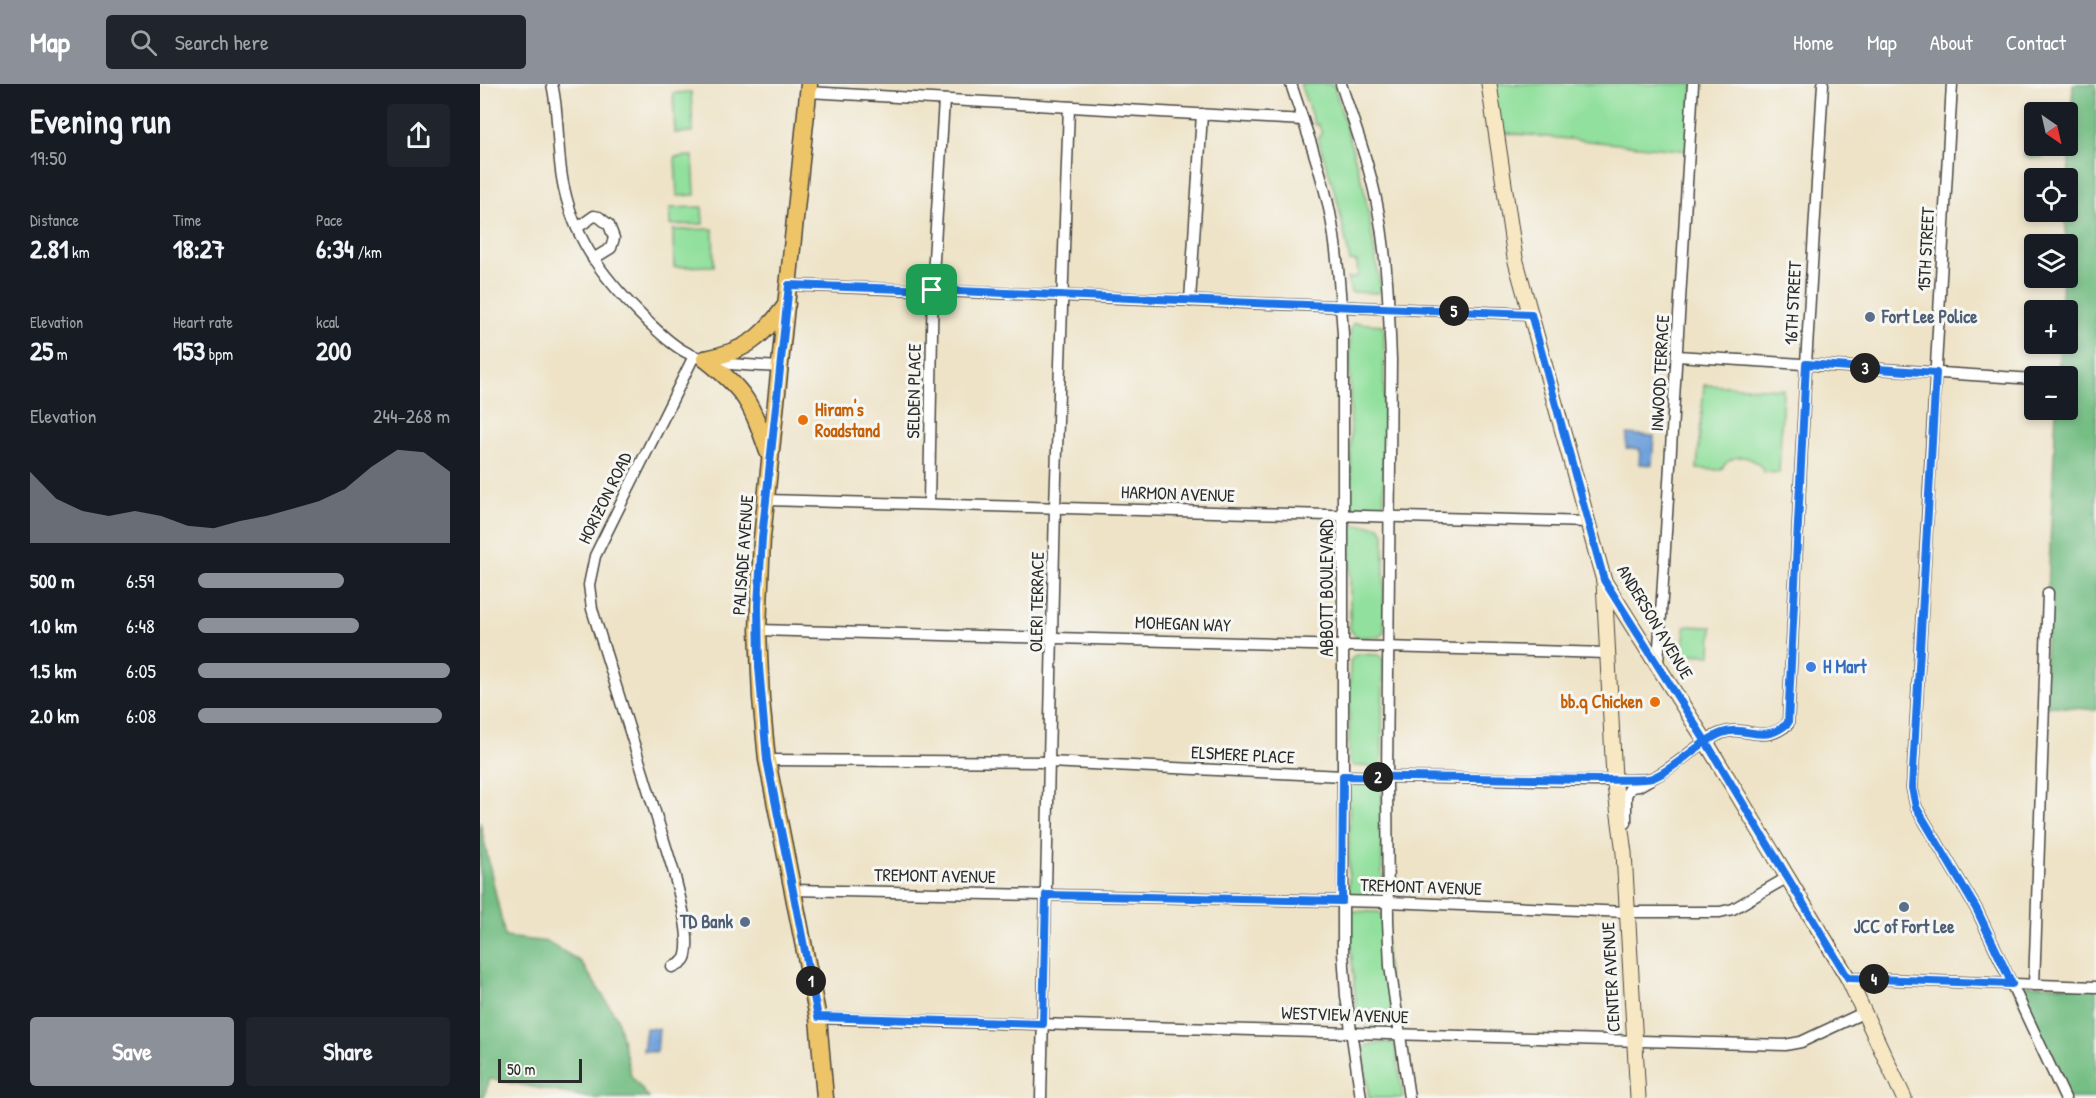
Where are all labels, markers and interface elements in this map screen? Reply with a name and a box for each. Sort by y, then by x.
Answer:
search box [106,15,526,69]
text: Map [30,23,70,61]
icon: search [127,26,160,59]
text: Search here [175,27,269,57]
text: Home [1793,28,1834,57]
text: Map [1867,28,1897,57]
text: About [1930,28,1973,57]
text: Contact [2006,28,2066,57]
text: Evening run [30,99,171,143]
north arrow [2024,102,2078,156]
map controls [2024,102,2078,420]
button: share [387,104,450,167]
text: 19:50 [30,144,67,171]
button: locate [2024,168,2078,222]
street label: 15TH STREET [1911,206,1940,292]
text: Distance [30,209,79,231]
text: Time [173,209,201,231]
text: Pace [316,209,343,231]
text: 2.81 [30,231,68,266]
text: 18:27 [173,231,225,266]
text: 6:34 [316,231,354,266]
button: layers [2024,234,2078,288]
text: km [68,241,90,263]
text: /km [354,241,382,263]
street label: 16TH STREET [1778,260,1807,346]
pin [906,264,957,315]
icon: arrive [915,273,948,306]
pin: 5 [1439,296,1469,326]
text: 5 [1451,300,1457,322]
button: + [2024,300,2078,354]
place label: Fort Lee Police [1881,304,1978,329]
marker: Fort Lee Police [1863,310,1877,324]
text: Elevation [30,311,83,333]
text: Heart rate [173,311,233,333]
text: kcal [316,311,339,333]
street label: INWOOD TERRACE [1644,314,1675,432]
text: 25 [30,333,53,368]
text: 153 [173,333,205,368]
text: 200 [316,333,351,368]
text: m [53,343,68,365]
text: bpm [205,343,233,365]
street label: SELDEN PLACE [900,343,927,439]
pin: 3 [1850,353,1880,383]
text: 3 [1861,357,1869,379]
button: − [2024,366,2078,420]
place label: Hiram's Roadstand [815,397,880,443]
text: Elevation [30,402,96,429]
text: 244–268 m [373,402,450,429]
marker: Hiram's Roadstand [796,413,810,427]
street label: HORIZON ROAD [572,447,638,548]
street label: HARMON AVENUE [1121,479,1236,508]
street label: PALISADE AVENUE [726,494,759,616]
street label: ABBOTT BOULEVARD [1314,519,1339,657]
street label: OLERI TERRACE [1023,551,1050,652]
street label: ANDERSON AVENUE [1611,560,1699,684]
text: 500 m [30,567,75,594]
text: 6:59 [126,567,154,594]
street label: MOHEGAN WAY [1135,609,1231,638]
text: 1.0 km [30,612,77,639]
text: 6:48 [126,612,155,639]
place label: H Mart [1823,654,1867,679]
text: 1.5 km [30,657,77,684]
text: 6:05 [126,657,156,684]
marker: H Mart [1804,660,1818,674]
place label: bb.q Chicken [1561,689,1643,715]
marker: bb.q Chicken [1648,695,1662,709]
text: 2.0 km [30,702,79,729]
text: 6:08 [126,702,156,729]
street label: ELSMERE PLACE [1191,739,1296,770]
pin: 2 [1363,762,1393,792]
text: 2 [1374,766,1382,788]
street label: TREMONT AVENUE [874,862,996,889]
street label: TREMONT AVENUE [1360,872,1482,901]
marker: JCC of Fort Lee [1897,900,1911,914]
place label: TD Bank [679,909,734,934]
place label: JCC of Fort Lee [1854,914,1955,939]
marker: TD Bank [738,915,752,929]
street label: CENTER AVENUE [1595,921,1626,1033]
pin: 4 [1859,964,1889,994]
pin: 1 [796,966,826,996]
text: 4 [1871,968,1877,990]
text: 1 [808,970,814,992]
street label: WESTVIEW AVENUE [1281,1000,1409,1029]
button: Save [30,1017,234,1086]
button: Share [246,1017,450,1086]
scale bar [498,1056,582,1084]
text: 50 m [507,1058,536,1080]

